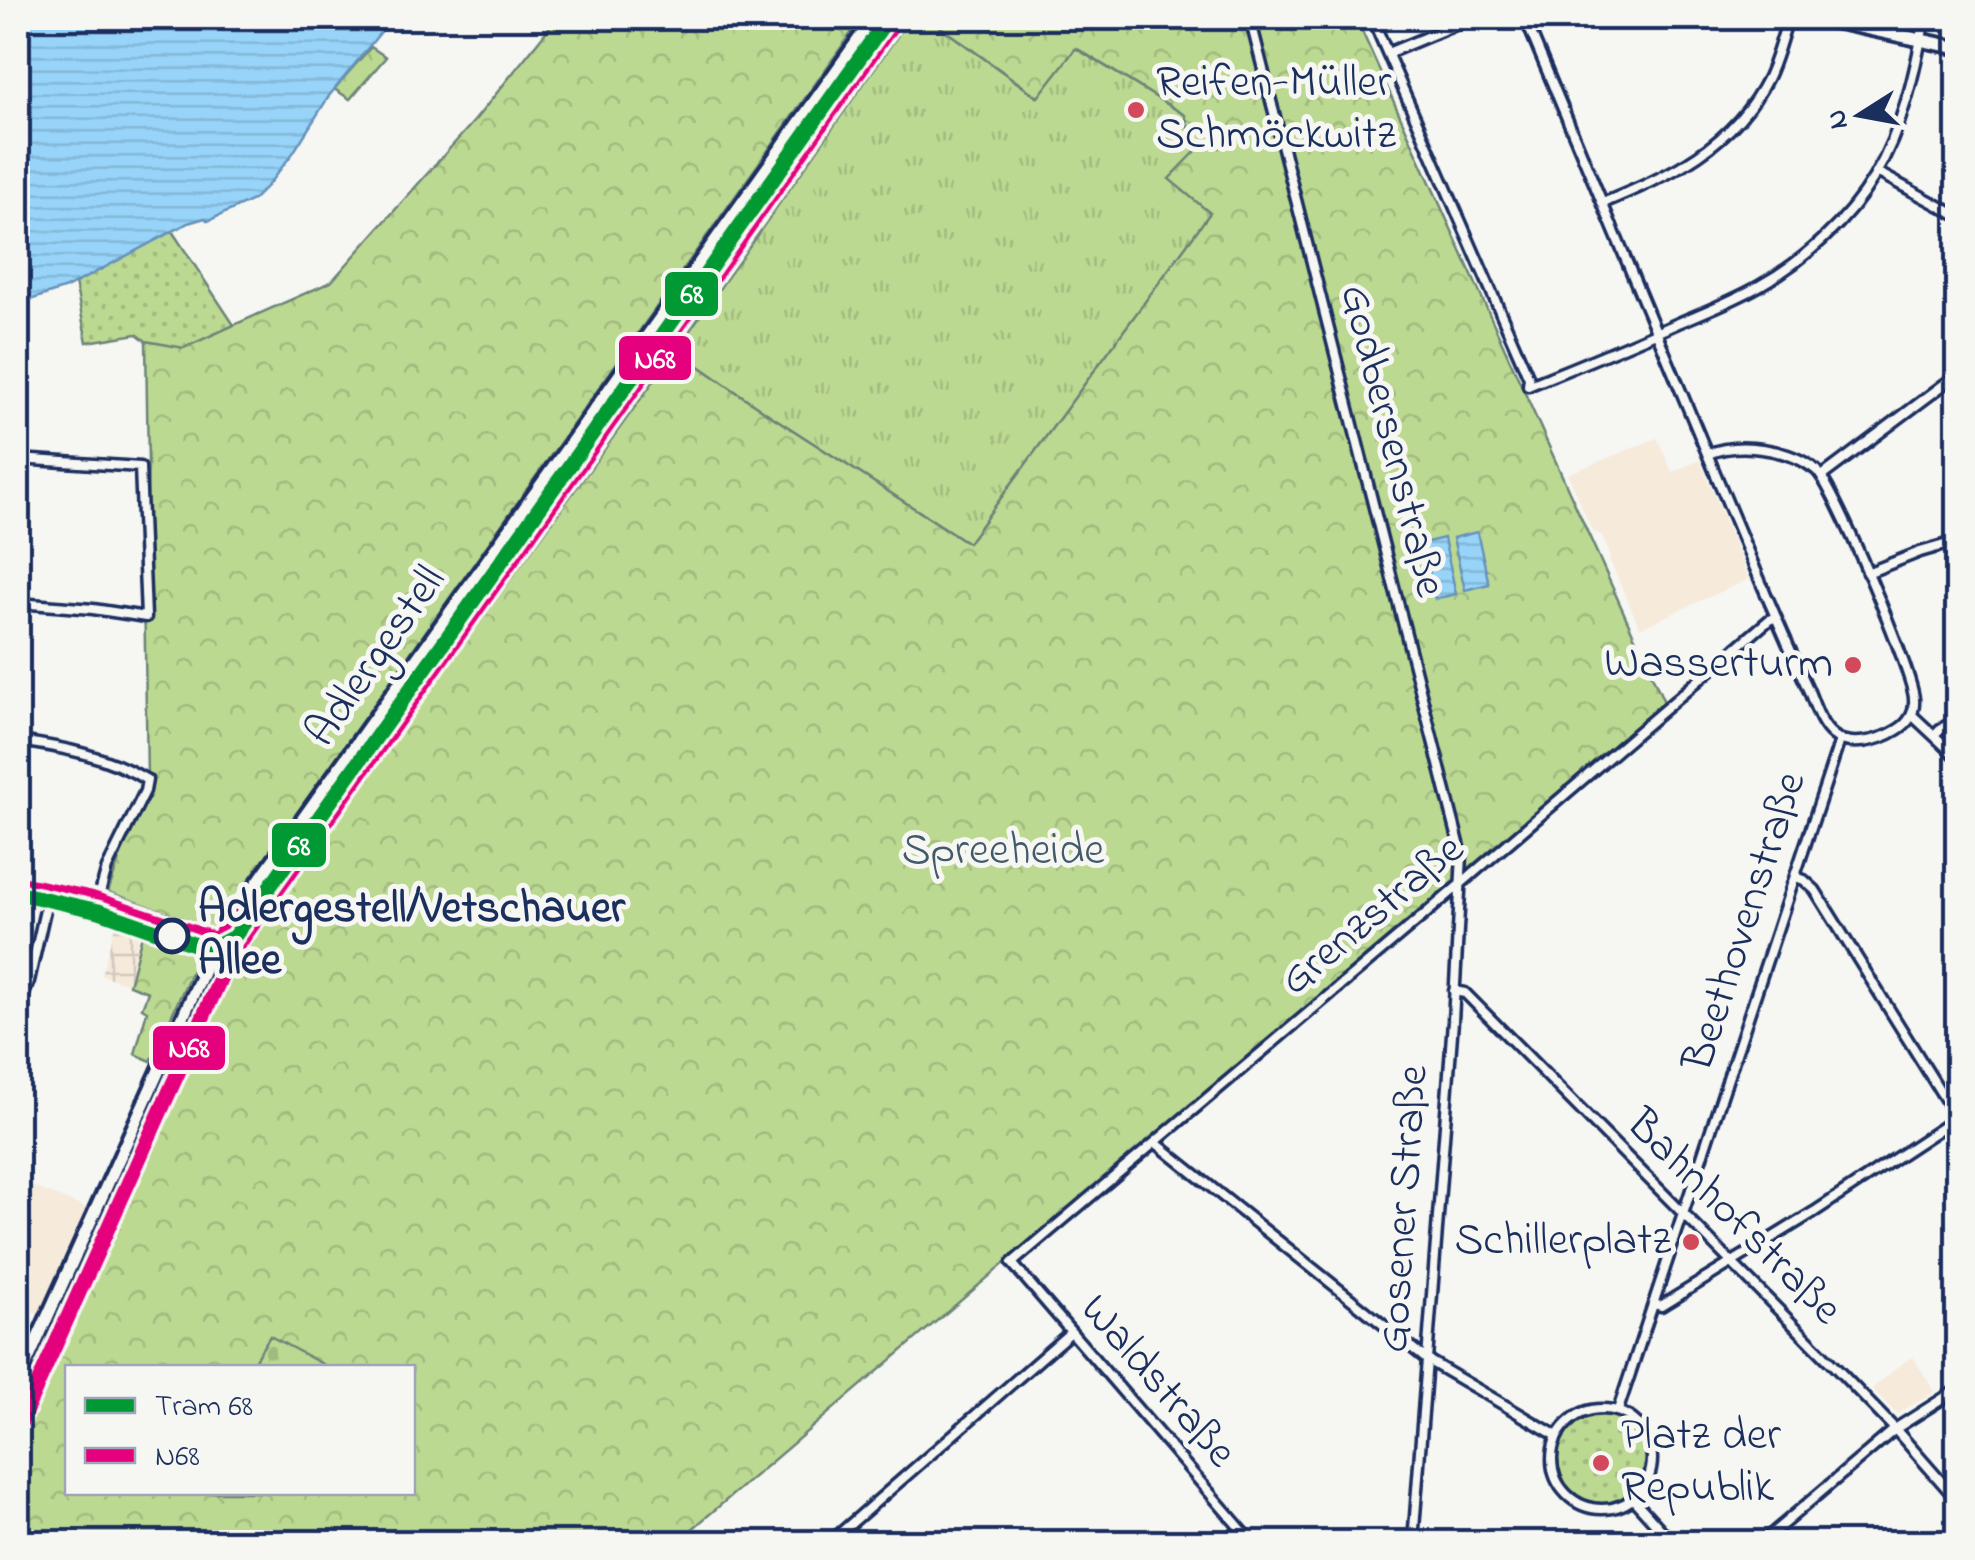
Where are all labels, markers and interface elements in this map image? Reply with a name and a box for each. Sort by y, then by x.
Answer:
place label: Reifen-Müller Schmöckwitz [1156,51,1396,169]
north arrow [1810,65,1910,165]
marker: Reifen-Müller Schmöckwitz [1125,99,1147,121]
text: N [1817,106,1861,132]
line badge: 68 [663,270,720,318]
text: 68 [681,276,704,317]
street label: Godbersenstraße [1320,278,1462,605]
line badge: N68 [617,334,693,382]
text: N68 [634,341,676,382]
street label: Adlergestell [290,553,465,762]
place label: Wasserturm [1604,632,1833,698]
marker: Wasserturm [1842,654,1864,676]
street label: Beethovenstraße [1666,763,1826,1081]
street label: Grenzstraße [1266,818,1480,1013]
park label: Spreeheide [902,819,1105,885]
line badge: 68 [270,821,328,869]
text: 68 [288,828,311,869]
place label: Adlergestell/Vetschauer Allee [198,877,626,995]
marker: Adlergestell/Vetschauer Allee [155,919,189,953]
line badge: N68 [151,1024,227,1072]
text: N68 [168,1030,210,1071]
street label: Gosener Straße [1362,1062,1448,1355]
street label: Bahnhofstraße [1609,1094,1857,1342]
place label: Schillerplatz [1454,1209,1671,1275]
marker: Schillerplatz [1680,1231,1702,1253]
street label: Waldstraße [1063,1280,1252,1484]
legend [65,1365,415,1495]
text: Tram 68 [155,1386,253,1430]
place label: Platz der Republik [1621,1404,1781,1522]
text: N68 [155,1436,200,1480]
marker: Platz der Republik [1590,1452,1612,1474]

